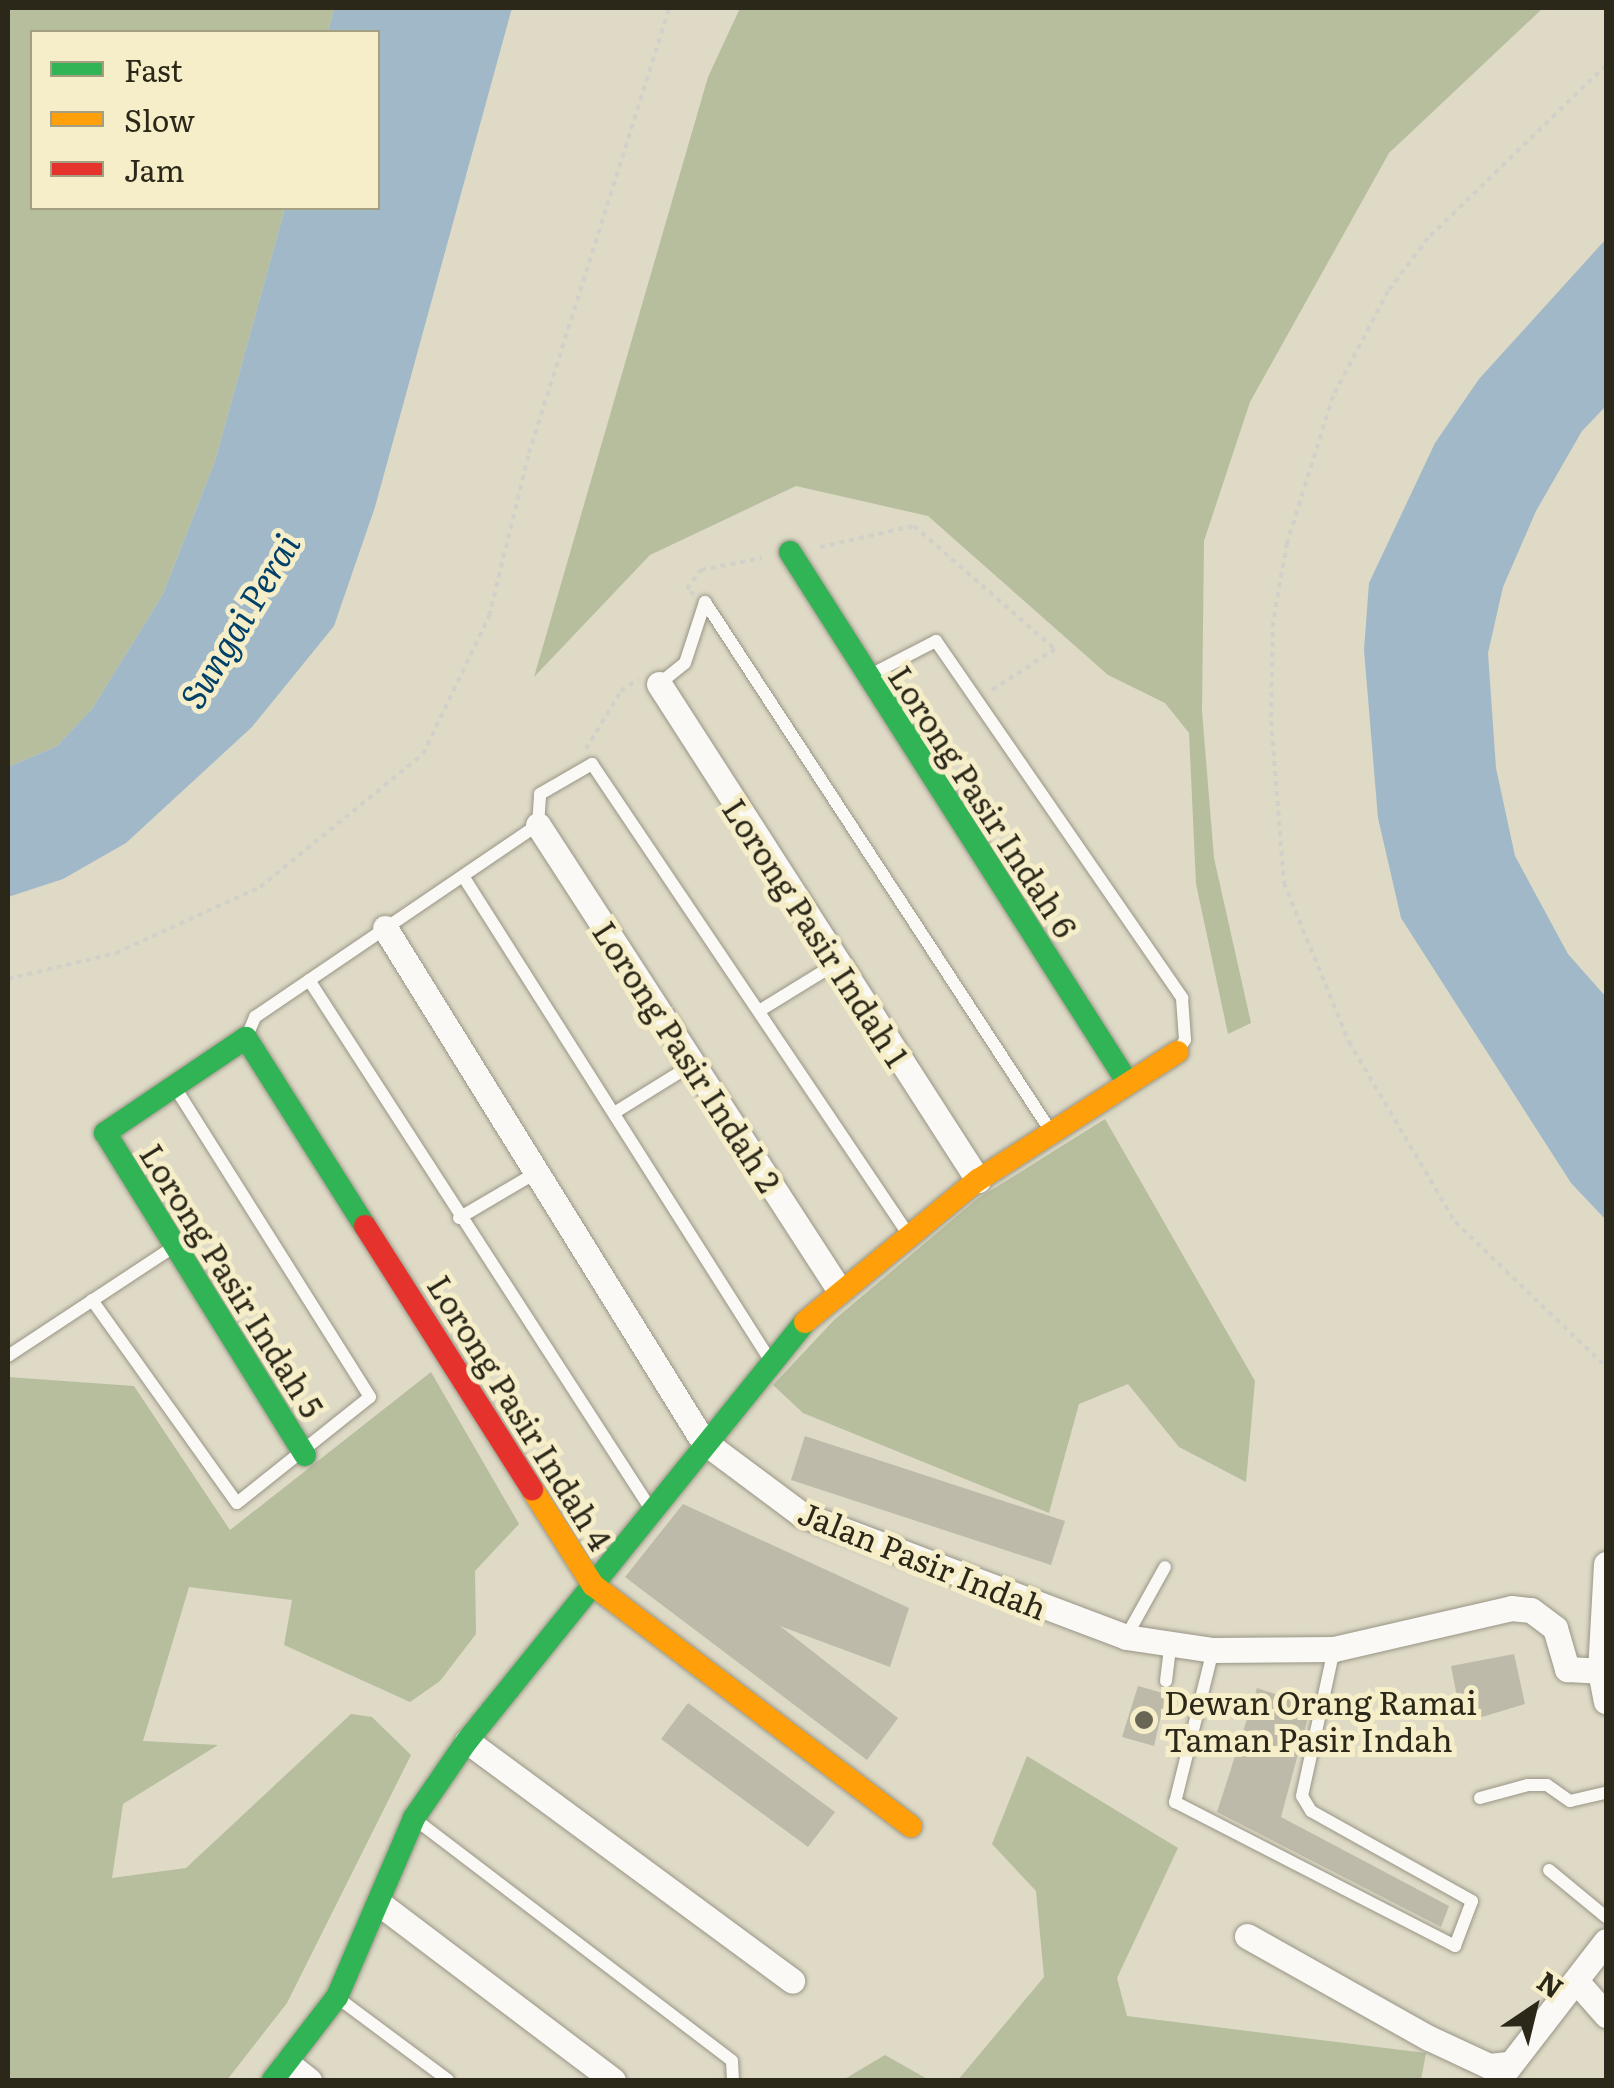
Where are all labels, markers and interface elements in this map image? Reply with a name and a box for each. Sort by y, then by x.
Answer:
legend [30,30,380,210]
text: Fast [124,47,183,91]
text: Slow [124,97,195,141]
text: Jam [124,147,184,191]
water label: Sungai Perai [169,525,307,715]
street label: Lorong Pasir Indah 6 [882,658,1086,944]
street label: Lorong Pasir Indah 1 [716,791,918,1073]
street label: Lorong Pasir Indah 2 [586,913,790,1199]
street label: Lorong Pasir Indah 5 [133,1136,333,1424]
street label: Lorong Pasir Indah 4 [421,1268,621,1556]
street label: Jalan Pasir Indah [793,1492,1053,1626]
place label: Dewan Orang Ramai Taman Pasir Indah [1164,1683,1477,1758]
marker: Dewan Orang Ramai Taman Pasir Indah [1133,1709,1155,1731]
north arrow [1484,1958,1584,2058]
text: N [1530,1959,1573,2007]

